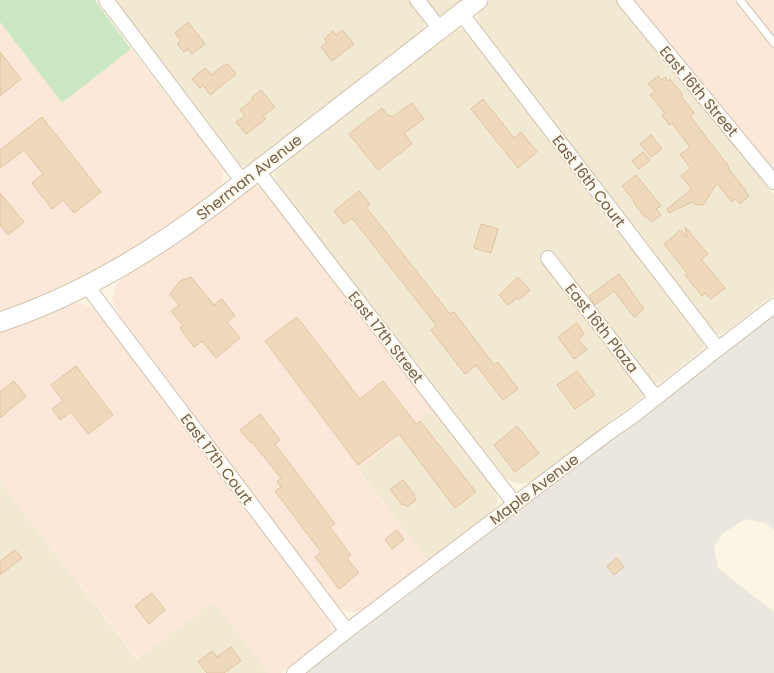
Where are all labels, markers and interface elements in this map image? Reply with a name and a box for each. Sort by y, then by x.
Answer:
street label: East 16th Street [655,41,743,141]
street label: Sherman Avenue [192,129,306,225]
street label: East 16th Court [547,131,631,231]
street label: East 16th Plaza [560,279,644,377]
street label: East 17th Street [344,287,428,387]
street label: East 17th Court [176,409,258,509]
street label: Maple Avenue [485,449,583,529]

